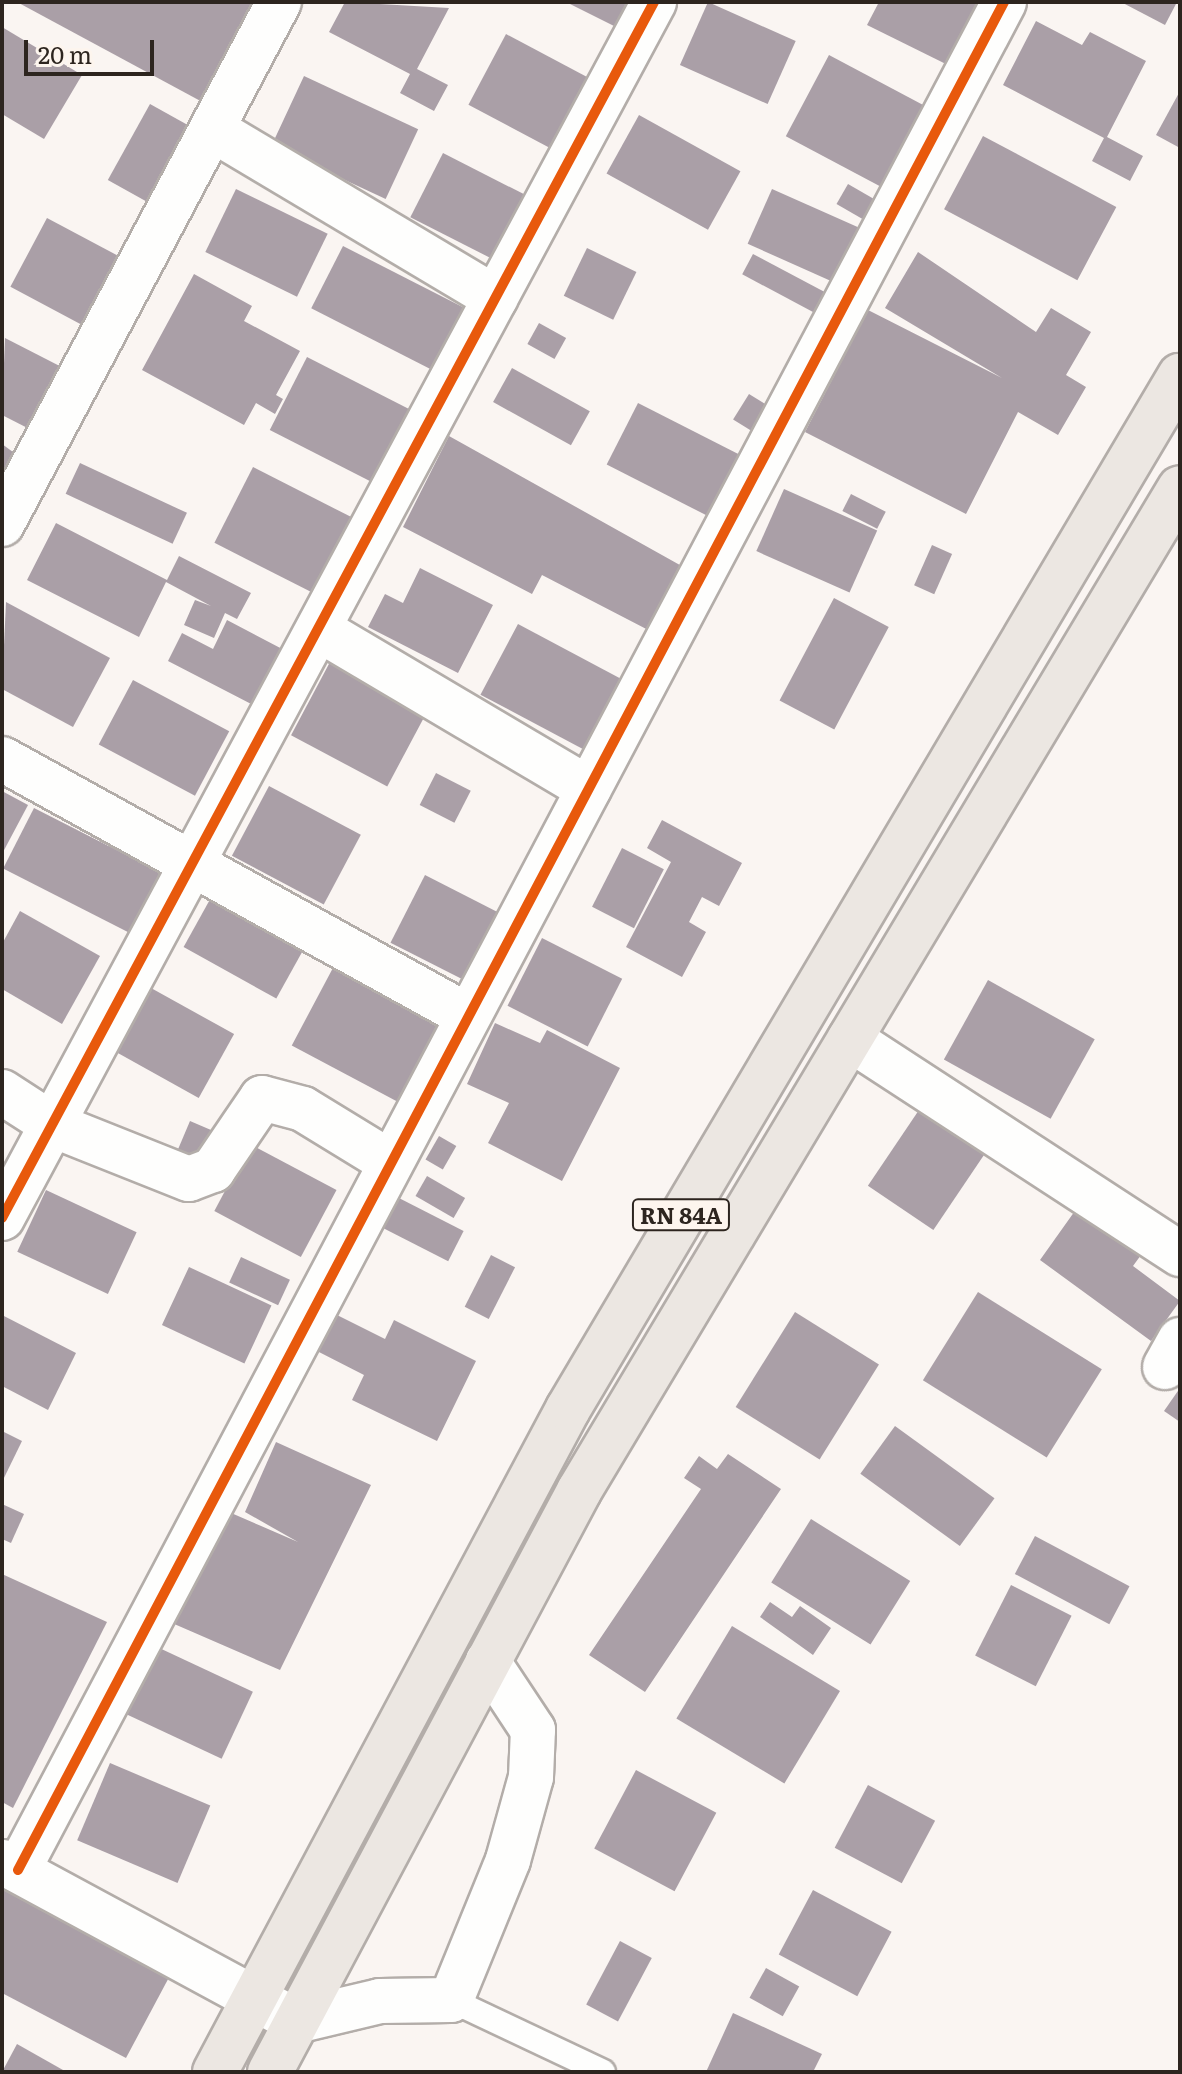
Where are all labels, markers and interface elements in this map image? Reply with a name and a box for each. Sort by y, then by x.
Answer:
scale bar [28,24,158,74]
text: 20 m [38,36,92,71]
road number: RN 84A [631,1197,731,1233]

